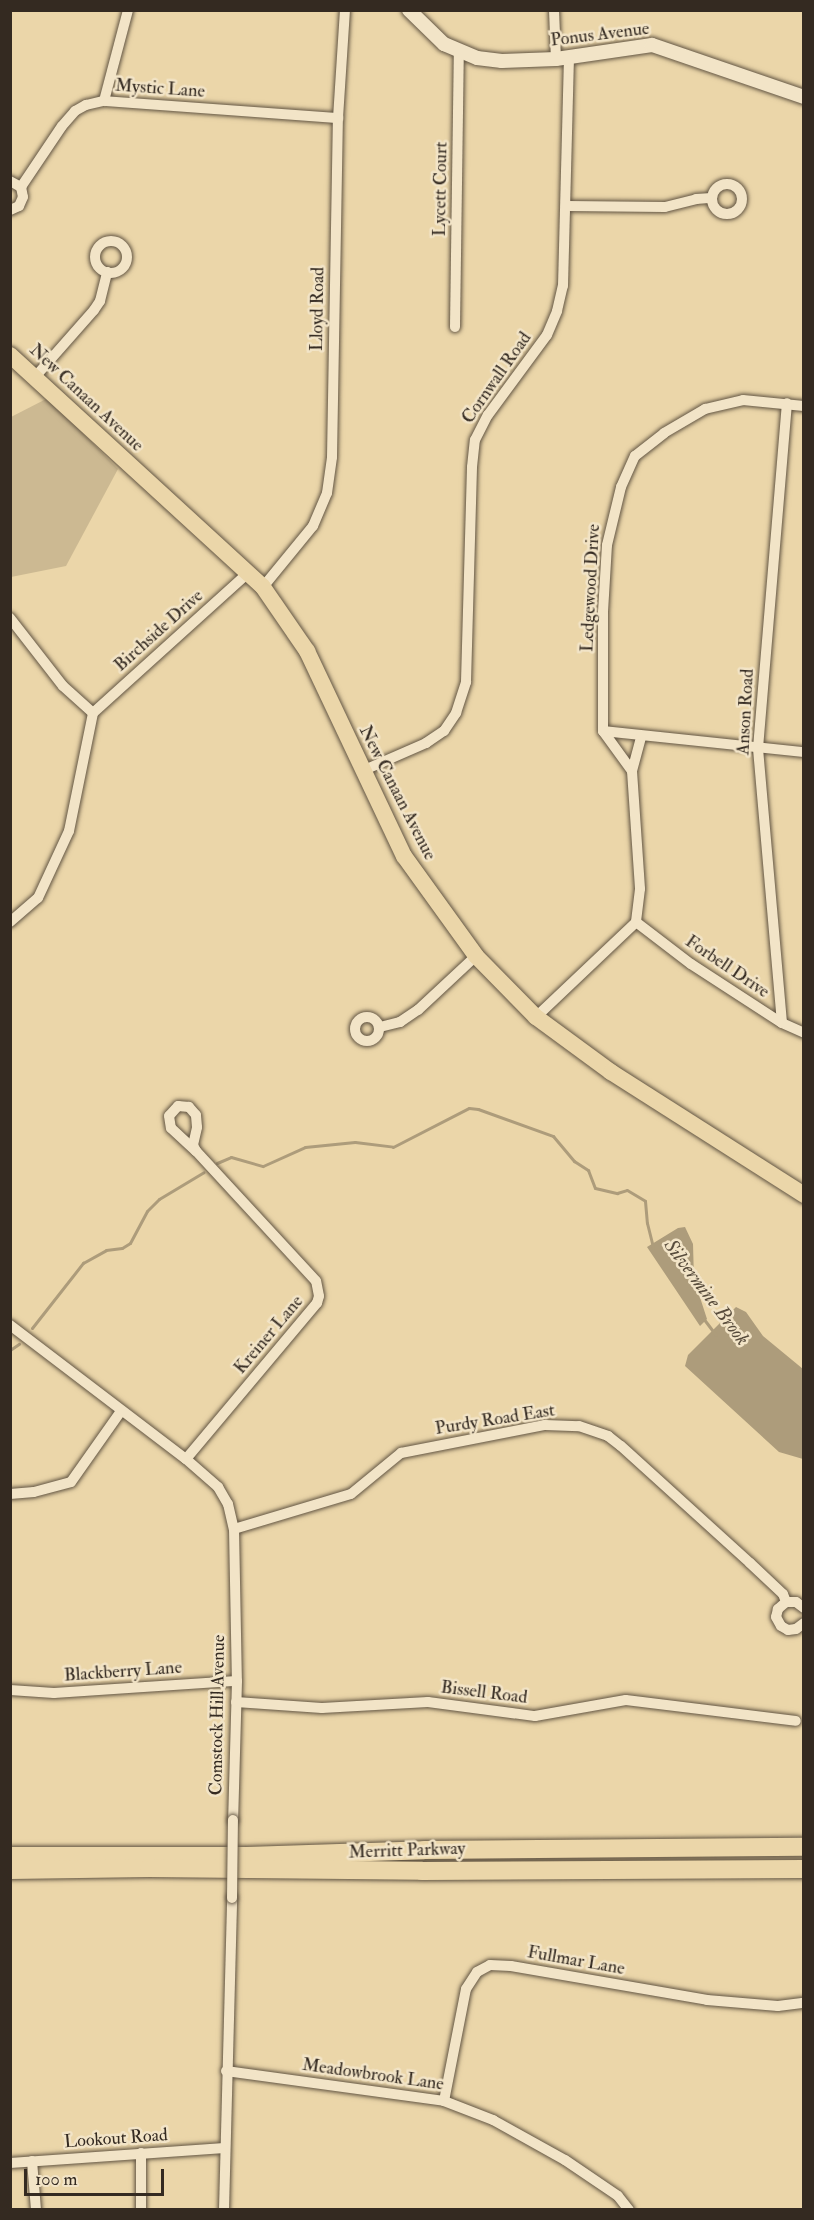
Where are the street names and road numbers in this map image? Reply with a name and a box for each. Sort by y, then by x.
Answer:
street label: Ponus Avenue [549,18,651,52]
street label: Mystic Lane [114,75,206,103]
street label: Lycett Court [429,141,453,237]
street label: Lloyd Road [306,267,330,351]
street label: Cornwall Road [458,328,536,428]
street label: New Canaan Avenue [25,340,147,456]
street label: Ledgewood Drive [577,524,605,652]
street label: Birchside Drive [110,585,208,677]
street label: Anson Road [733,668,759,756]
street label: New Canaan Avenue [354,722,440,864]
street label: Forbell Drive [681,931,773,1003]
street label: Kreiner Lane [230,1291,308,1379]
street label: Purdy Road East [434,1400,556,1440]
street label: Comstock Hill Avenue [206,1634,230,1796]
street label: Blackberry Lane [63,1657,183,1687]
street label: Bissell Road [440,1677,528,1709]
street label: Merritt Parkway [348,1838,466,1864]
street label: Fullmar Lane [526,1942,626,1980]
street label: Meadowbrook Lane [301,2054,445,2096]
street label: Lookout Road [63,2125,169,2153]

